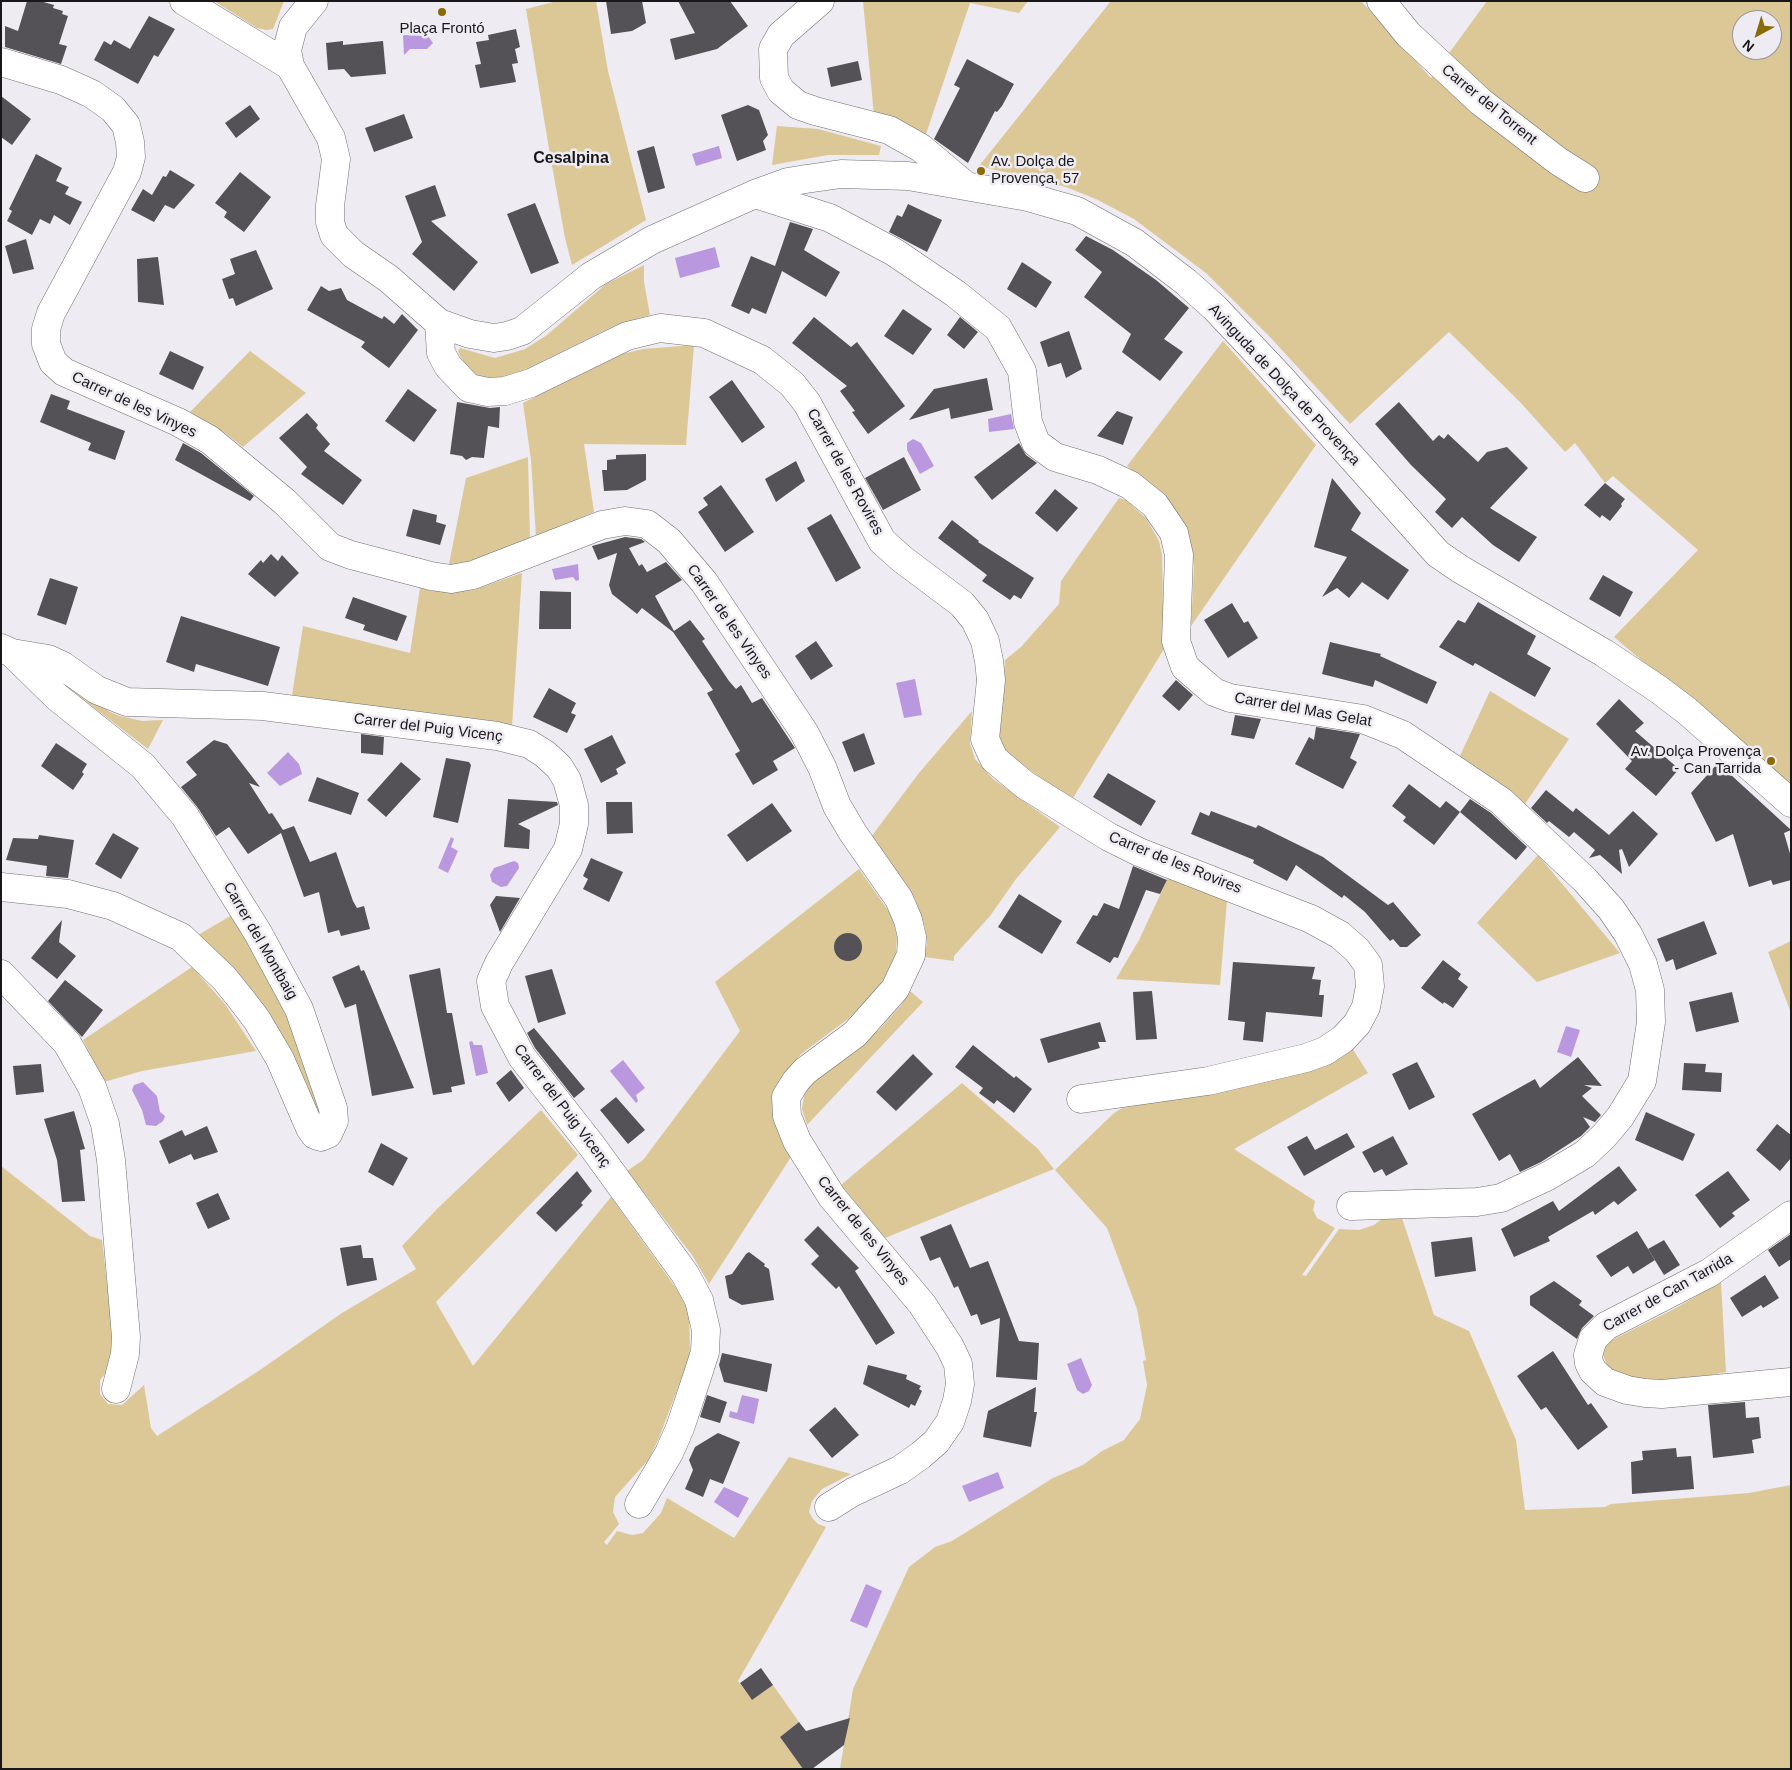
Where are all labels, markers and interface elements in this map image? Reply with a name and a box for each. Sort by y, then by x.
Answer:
marker: Plaça Frontó [436,6,448,18]
north arrow [1732,10,1782,60]
place label: Plaça Frontó [399,20,485,38]
text: N [1739,36,1757,55]
street label: Carrer del Torrent [1438,61,1540,149]
district label: Cesalpina [533,149,609,169]
place label: Av. Dolça de Provença, 57 [991,153,1079,188]
marker: Av. Dolça de Provença, 57 [975,165,987,177]
street label: Avinguda de Dolça de Provença [1204,301,1364,469]
street label: Carrer de les Vinyes [69,368,199,442]
street label: Carrer de les Rovires [803,406,887,538]
street label: Carrer de les Vinyes [683,561,775,683]
street label: Carrer del Mas Gelat [1233,689,1373,731]
street label: Carrer del Puig Vicenç [353,710,503,746]
place label: Av. Dolça Provença - Can Tarrida [1631,743,1761,778]
marker: Av. Dolça Provença - Can Tarrida [1765,755,1777,767]
street label: Carrer de les Rovires [1106,828,1244,898]
street label: Carrer del Montbaig [219,879,301,1003]
street label: Carrer del Puig Vicenç [510,1041,614,1171]
street label: Carrer de les Vinyes [813,1173,913,1289]
street label: Carrer de Can Tarrida [1600,1250,1736,1336]

